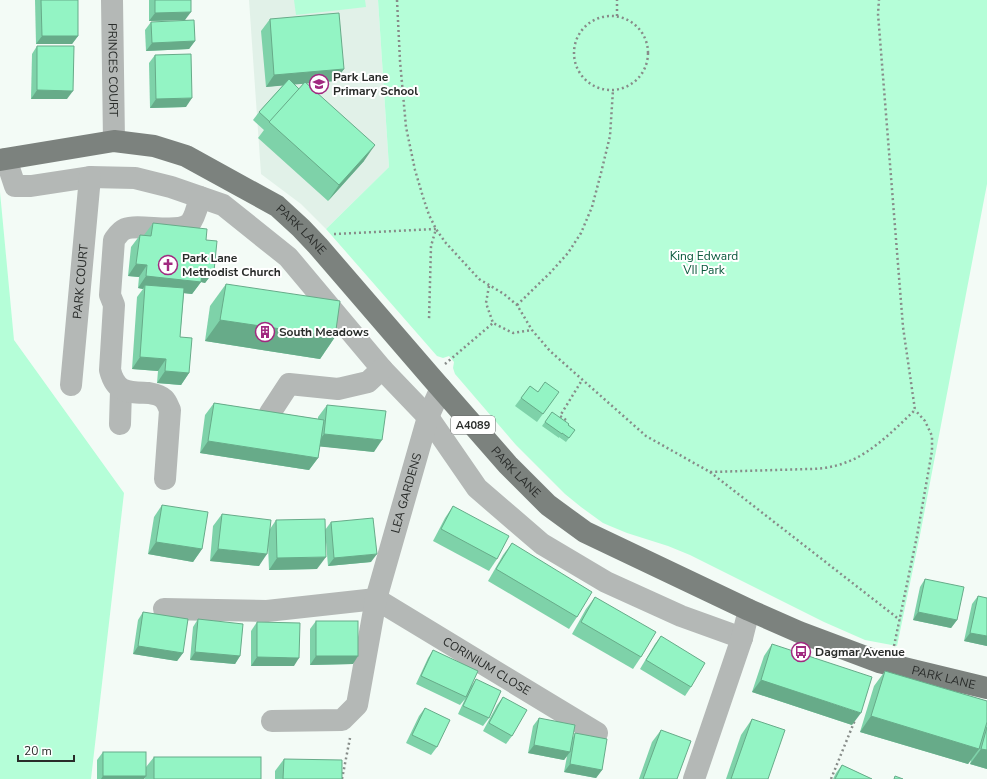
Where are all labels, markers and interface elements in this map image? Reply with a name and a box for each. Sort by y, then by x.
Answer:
street label: PRINCES COURT [104,23,122,118]
place label: Park Lane Primary School [333,69,418,99]
school or university icon: Park Lane Primary School [308,73,330,95]
street label: PARK LANE [272,201,330,258]
street label: PARK COURT [69,243,92,319]
park label: King Edward VII Park [670,248,738,278]
place label: Park Lane Methodist Church [182,250,281,280]
church icon: Park Lane Methodist Church [157,254,179,276]
building icon: South Meadows [254,321,276,343]
place label: South Meadows [279,324,369,340]
road number: A4089 [451,416,495,434]
street label: PARK LANE [487,443,544,501]
street label: LEA GARDENS [387,451,425,535]
street label: CORINIUM CLOSE [440,633,533,699]
bus stop icon: Dagmar Avenue [790,641,812,663]
place label: Dagmar Avenue [815,644,905,660]
street label: PARK LANE [910,662,977,693]
scale bar [18,737,74,763]
text: 20 m [24,743,52,759]

